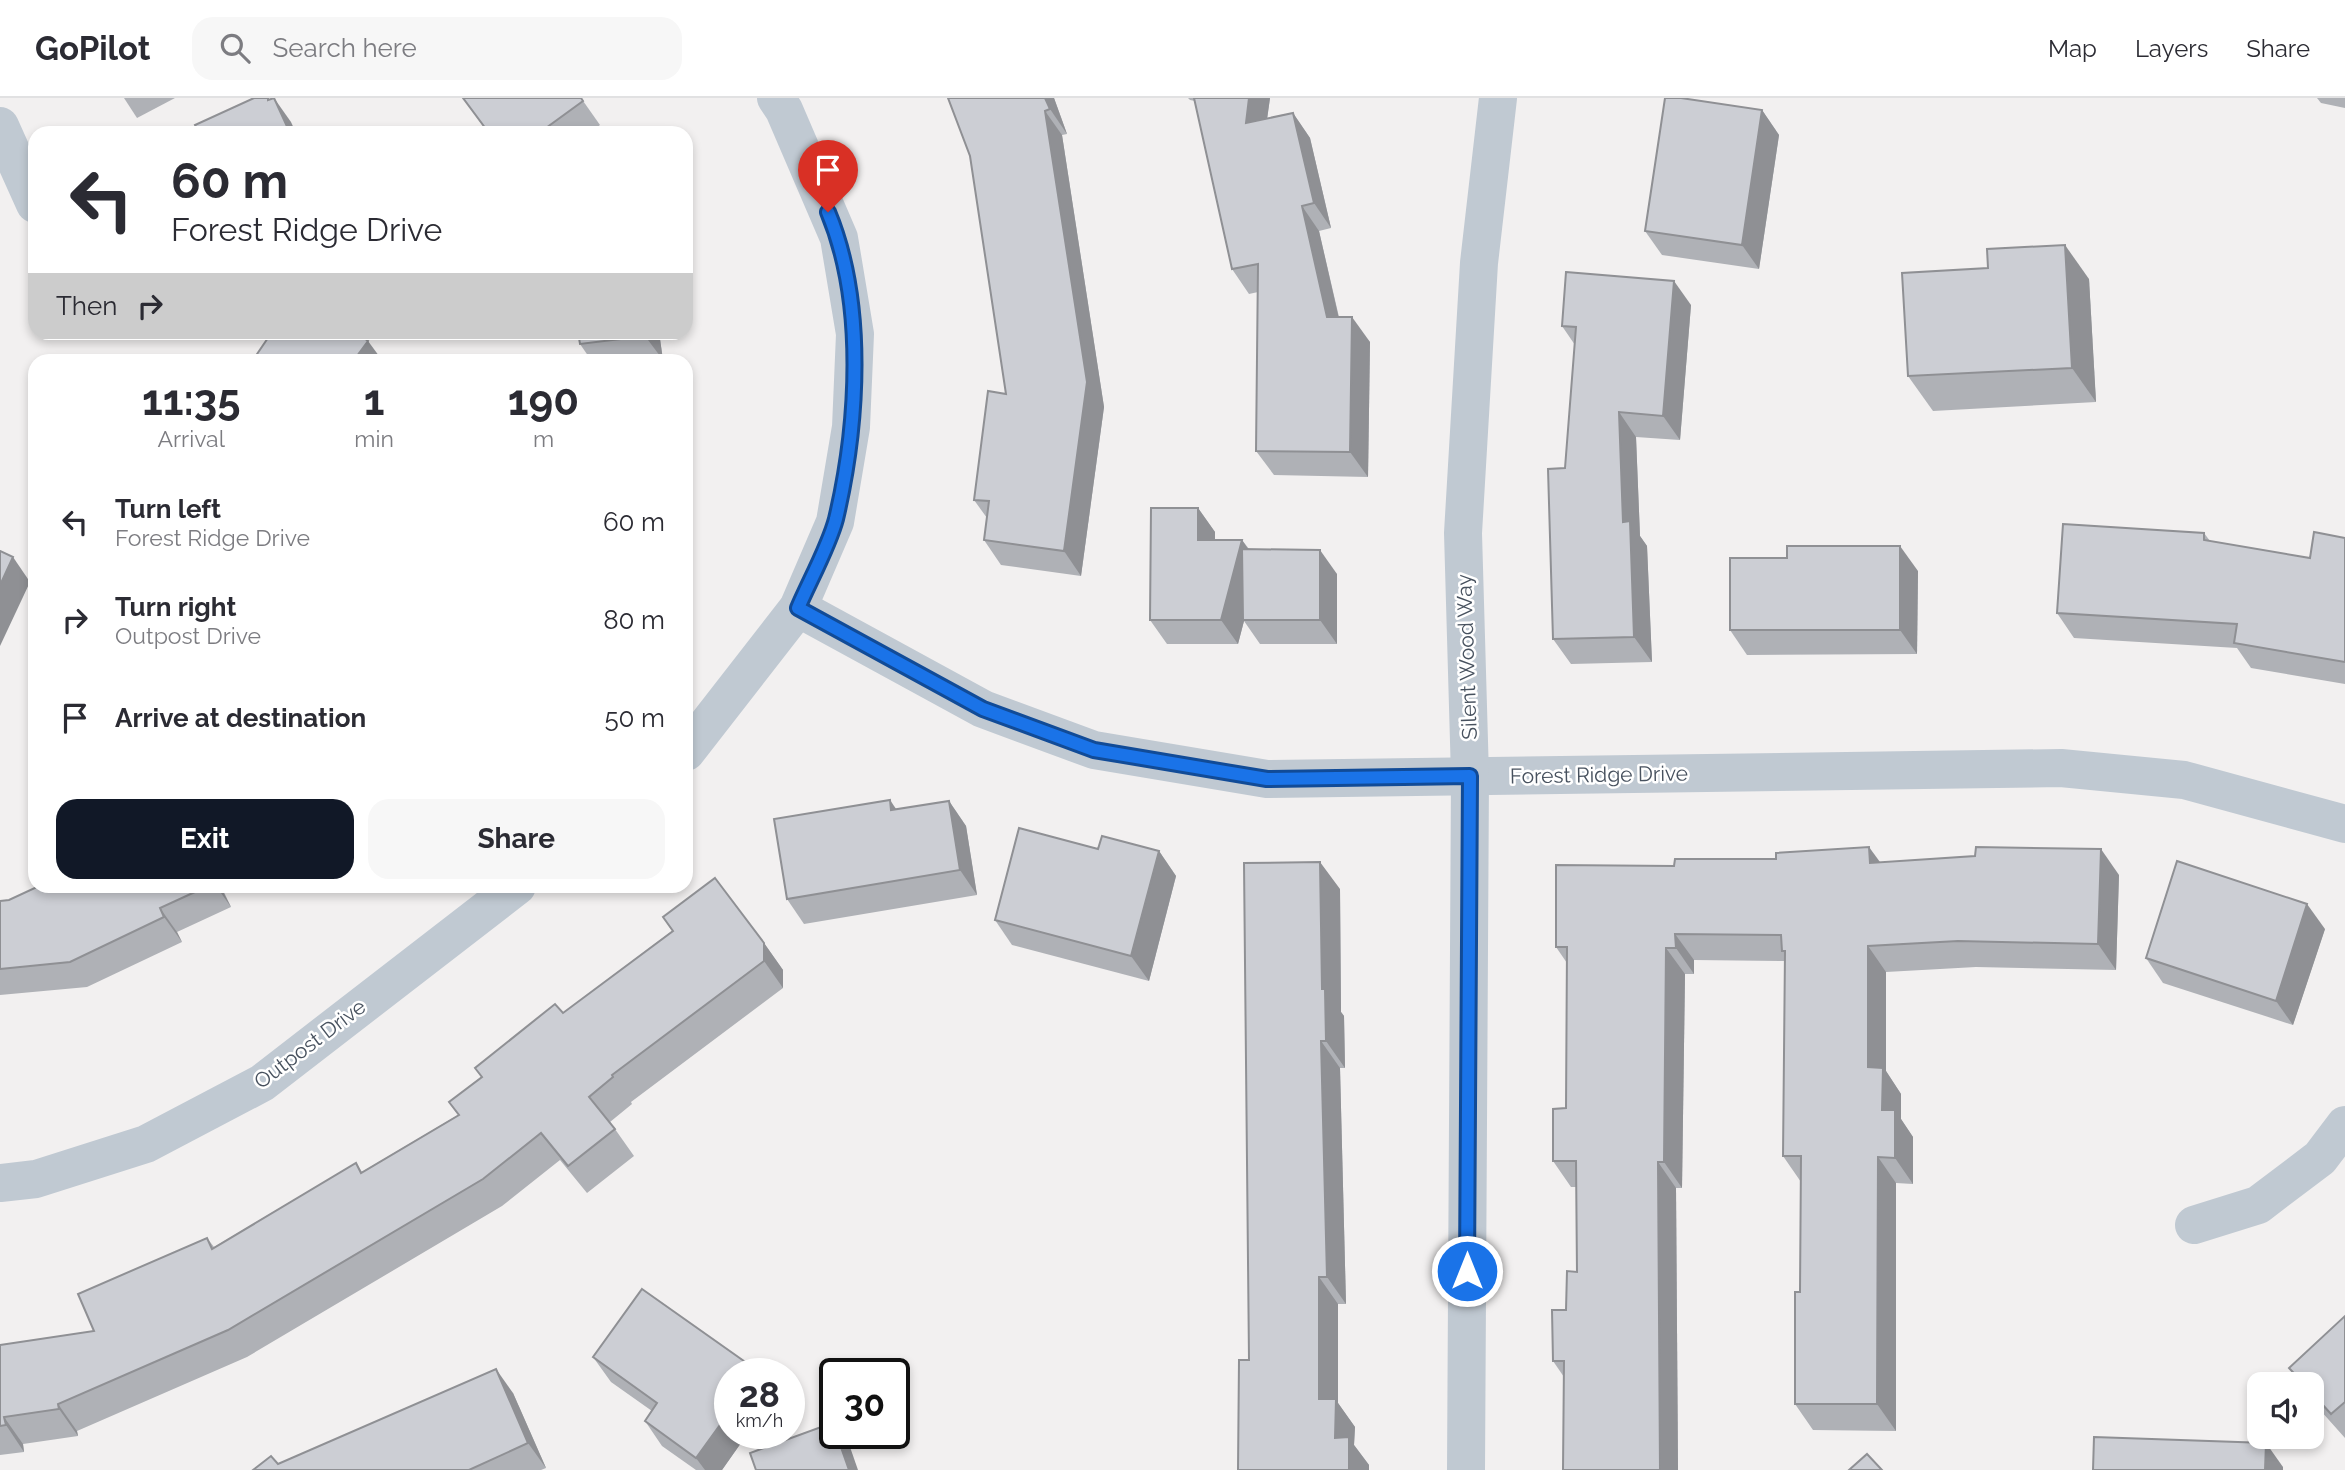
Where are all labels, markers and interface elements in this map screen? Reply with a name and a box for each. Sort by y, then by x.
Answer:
search box [192,17,682,80]
text: GoPilot [35,29,150,68]
icon: search [216,29,254,67]
text: Search here [272,33,417,63]
text: Map [2048,34,2097,63]
text: Layers [2135,34,2208,63]
text: Share [2246,34,2310,63]
pin [798,140,858,212]
icon: arrive [809,151,847,189]
text: 60 m [171,152,288,209]
icon: left [56,154,147,245]
text: Forest Ridge Drive [171,211,442,248]
icon: right [131,287,169,325]
text: Then [56,291,117,321]
text: 11:35 [142,376,240,425]
text: 1 [364,376,385,425]
text: 190 [508,376,579,425]
text: Arrival [157,425,225,452]
text: min [354,425,394,452]
text: m [533,425,554,452]
text: Turn left [115,494,221,524]
icon: left [56,503,94,541]
text: 60 m [603,507,665,537]
text: Forest Ridge Drive [115,524,310,551]
street label: Silent Wood Way [1451,574,1482,740]
text: Turn right [115,592,236,622]
icon: right [56,601,94,639]
text: 80 m [603,605,665,635]
text: Outpost Drive [115,622,261,649]
icon: arrive [56,699,94,737]
text: Arrive at destination [115,703,366,733]
text: 50 m [604,703,665,733]
street label: Forest Ridge Drive [1510,760,1688,789]
button: Exit [56,799,354,879]
button: Share [368,799,665,879]
street label: Outpost Drive [249,993,370,1094]
position arrow [1430,1234,1504,1308]
speed limit sign: 30 [819,1358,910,1449]
map controls [2247,1372,2324,1449]
button: sound [2247,1372,2324,1449]
text: 28 [739,1374,780,1415]
text: km/h [736,1410,783,1431]

